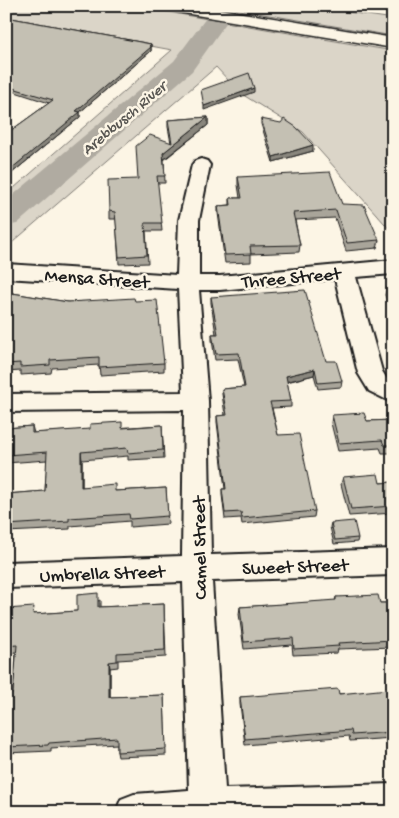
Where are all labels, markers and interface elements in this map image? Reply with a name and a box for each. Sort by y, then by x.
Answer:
water label: Arebbusch River [79,77,174,160]
street label: Three Street [240,264,344,295]
street label: Mensa Street [44,265,152,296]
street label: Camel Street [189,494,214,600]
street label: Sweet Street [242,555,351,582]
street label: Umbrella Street [39,562,167,589]

